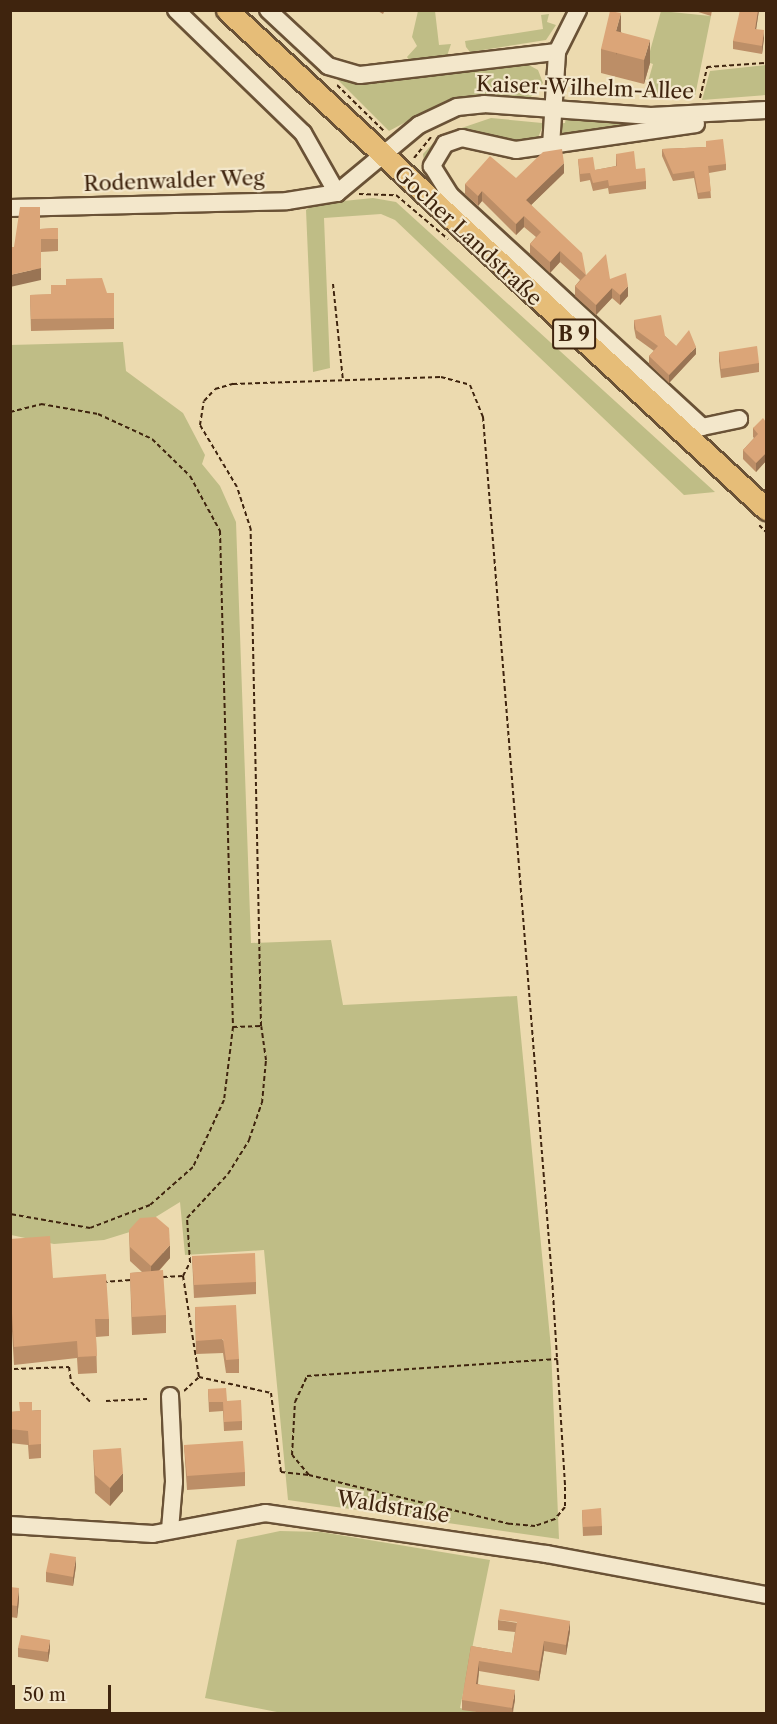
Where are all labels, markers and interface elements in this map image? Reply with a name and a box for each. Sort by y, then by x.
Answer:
street label: Kaiser-Wilhelm-Allee [475,72,695,104]
street label: Gocher Landstraße [389,161,547,311]
street label: Rodenwalder Weg [82,165,266,197]
road number: B 9 [552,317,596,351]
street label: Waldstraße [335,1486,451,1528]
scale bar [15,1673,114,1711]
text: 50 m [23,1684,66,1706]

